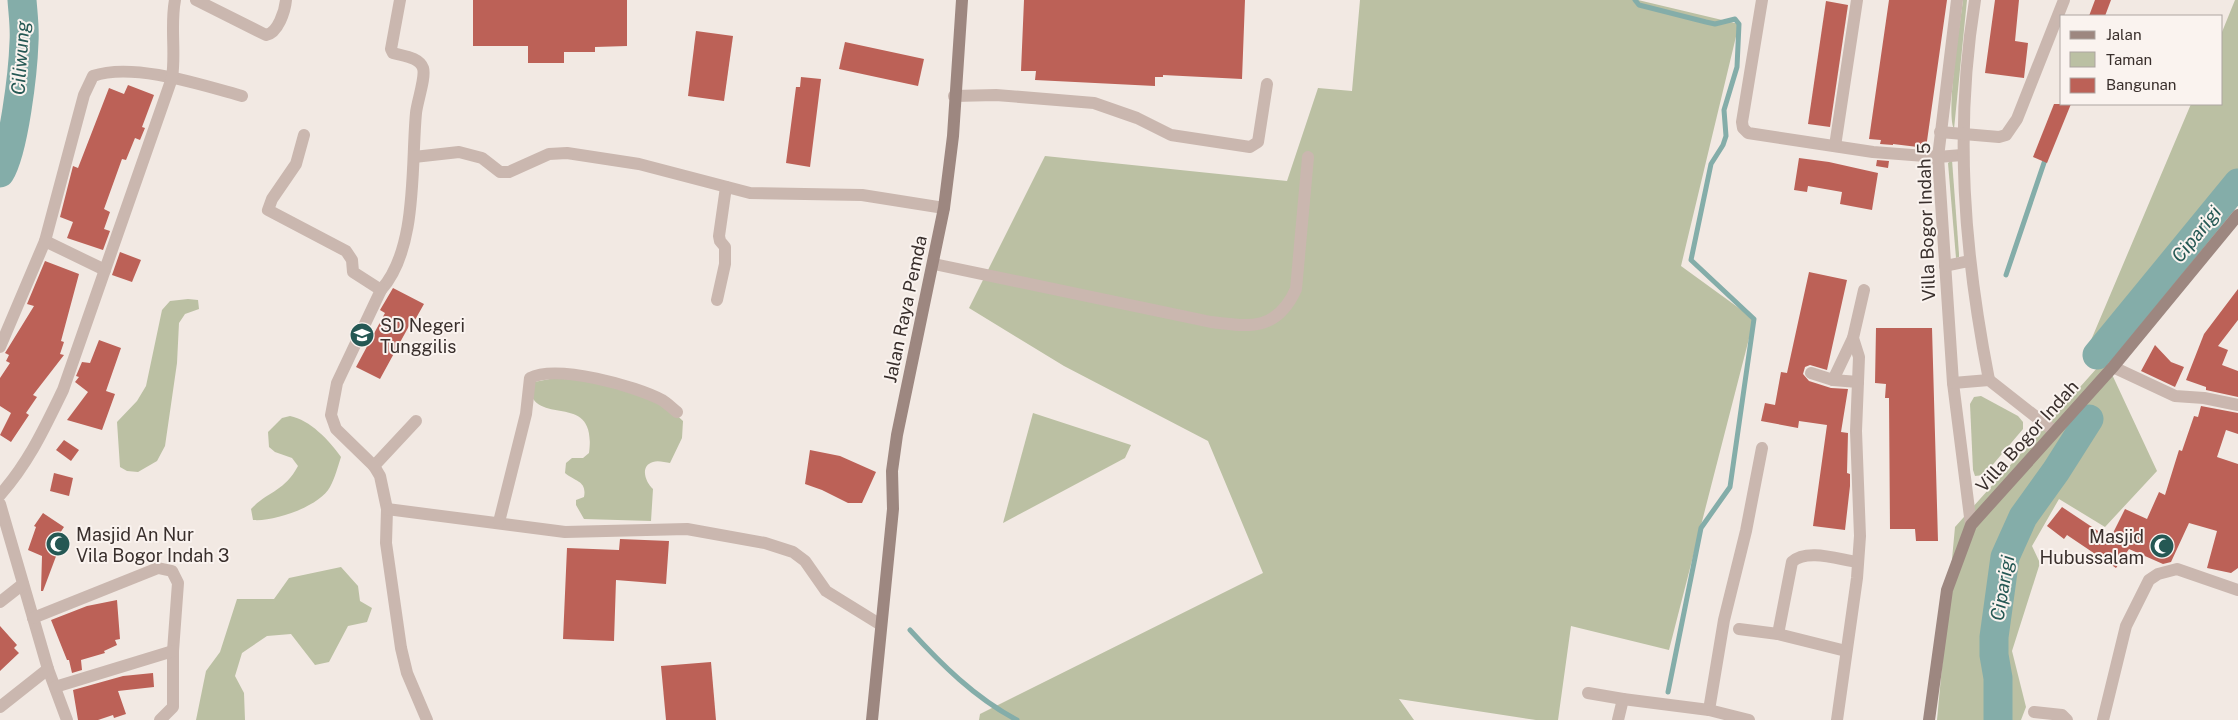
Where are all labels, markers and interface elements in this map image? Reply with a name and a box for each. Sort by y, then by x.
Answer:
legend [2060,15,2223,105]
water label: Ciliwung [6,19,34,96]
text: Jalan [2106,26,2142,43]
text: Taman [2106,51,2152,68]
text: Bangunan [2106,76,2177,93]
street label: Villa Bogor Indah 5 [1913,142,1939,302]
water label: Ciparigi [2167,201,2226,267]
street label: Jalan Raya Pemda [879,233,931,385]
place label: SD Negeri Tunggilis [380,315,465,357]
school or university icon: SD Negeri Tunggilis [349,322,375,348]
street label: Villa Bogor Indah [1971,376,2083,496]
place label: Masjid An Nur Vila Bogor Indah 3 [76,524,229,566]
place label: Masjid Hubussalam [2039,526,2144,568]
mosque icon: Masjid An Nur Vila Bogor Indah 3 [45,531,71,557]
mosque icon: Masjid Hubussalam [2149,533,2175,559]
water label: Ciparigi [1985,553,2019,622]

